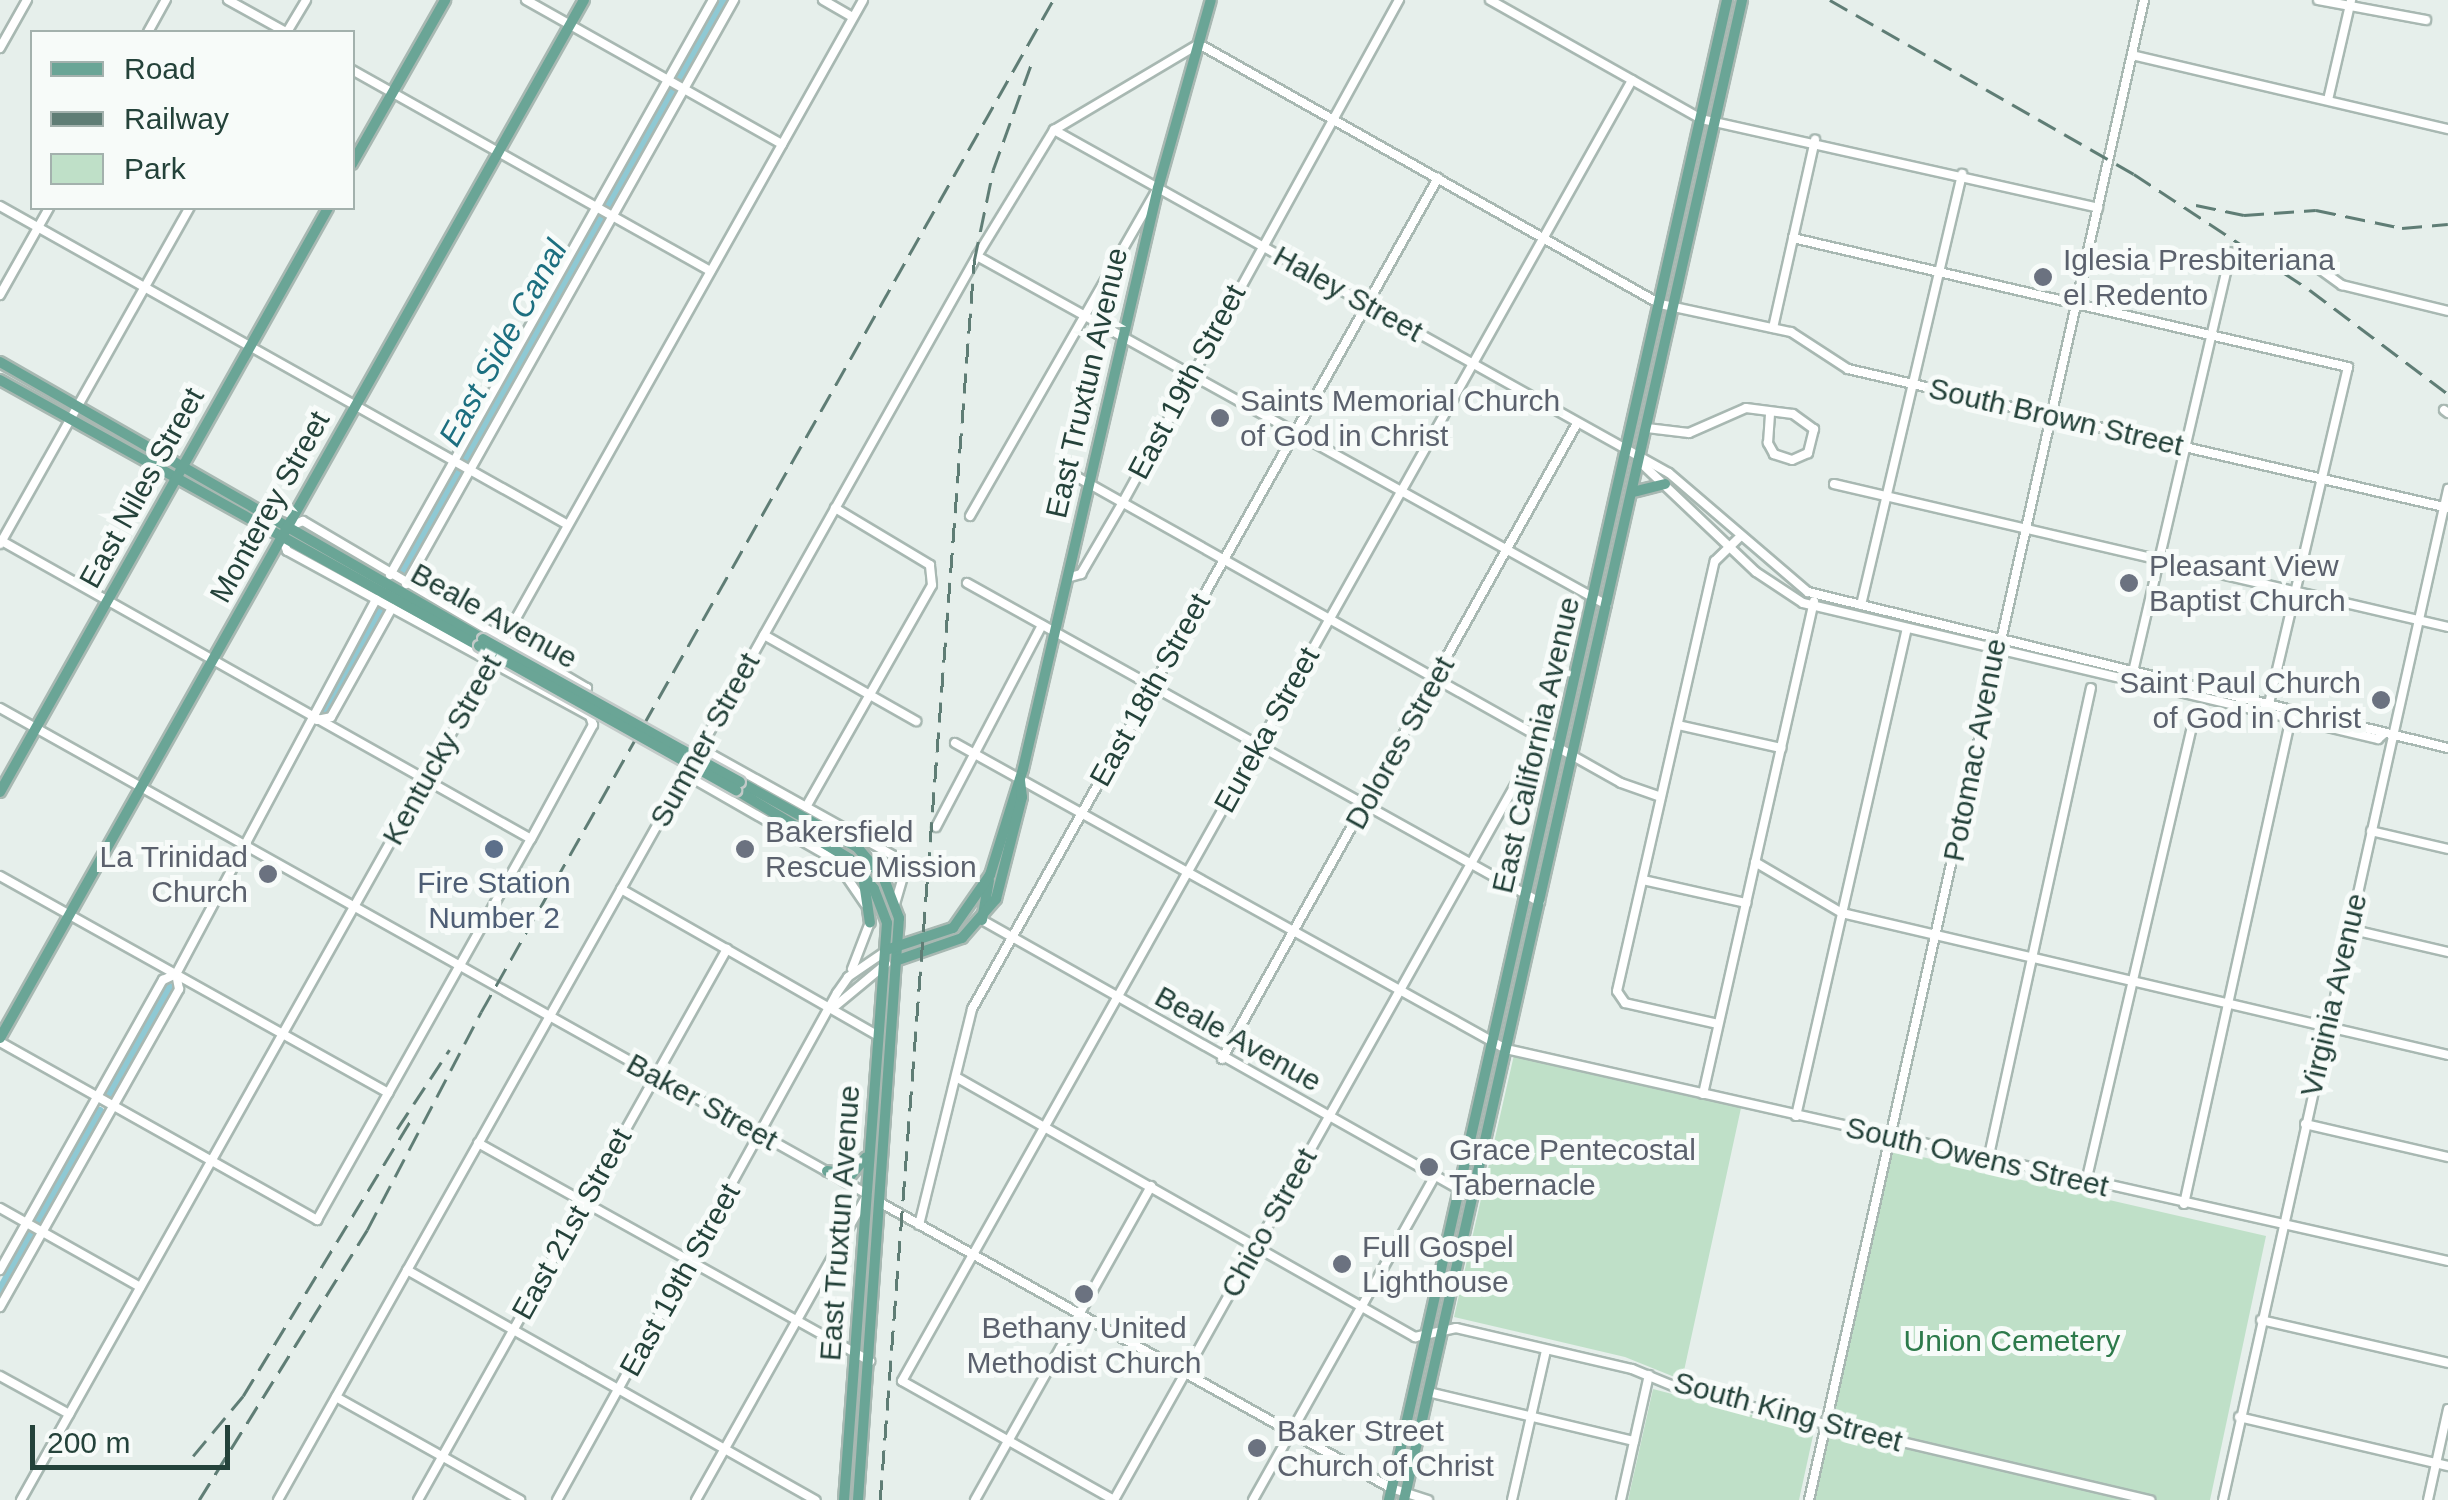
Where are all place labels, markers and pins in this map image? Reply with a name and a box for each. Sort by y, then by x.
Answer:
place label: Iglesia Presbiteriana el Redento [2063,242,2335,312]
marker: Iglesia Presbiteriana el Redento [2032,266,2054,288]
place label: Saints Memorial Church of God in Christ [1240,383,1560,454]
marker: Saints Memorial Church of God in Christ [1209,407,1231,429]
place label: Pleasant View Baptist Church [2149,548,2346,618]
marker: Pleasant View Baptist Church [2118,572,2140,594]
place label: Saint Paul Church of God in Christ [2119,665,2361,736]
marker: Saint Paul Church of God in Christ [2370,689,2392,711]
place label: Bakersfield Rescue Mission [765,814,977,884]
marker: Fire Station Number 2 [483,838,505,860]
marker: Bakersfield Rescue Mission [734,838,756,860]
place label: La Trinidad Church [99,839,248,910]
marker: La Trinidad Church [257,863,279,885]
place label: Fire Station Number 2 [417,865,571,936]
place label: Grace Pentecostal Tabernacle [1449,1132,1696,1202]
marker: Grace Pentecostal Tabernacle [1418,1156,1440,1178]
place label: Full Gospel Lighthouse [1362,1229,1514,1300]
marker: Full Gospel Lighthouse [1331,1253,1353,1275]
marker: Bethany United Methodist Church [1073,1283,1095,1305]
place label: Bethany United Methodist Church [966,1310,1202,1380]
place label: Baker Street Church of Christ [1277,1413,1494,1484]
marker: Baker Street Church of Christ [1246,1437,1268,1459]

